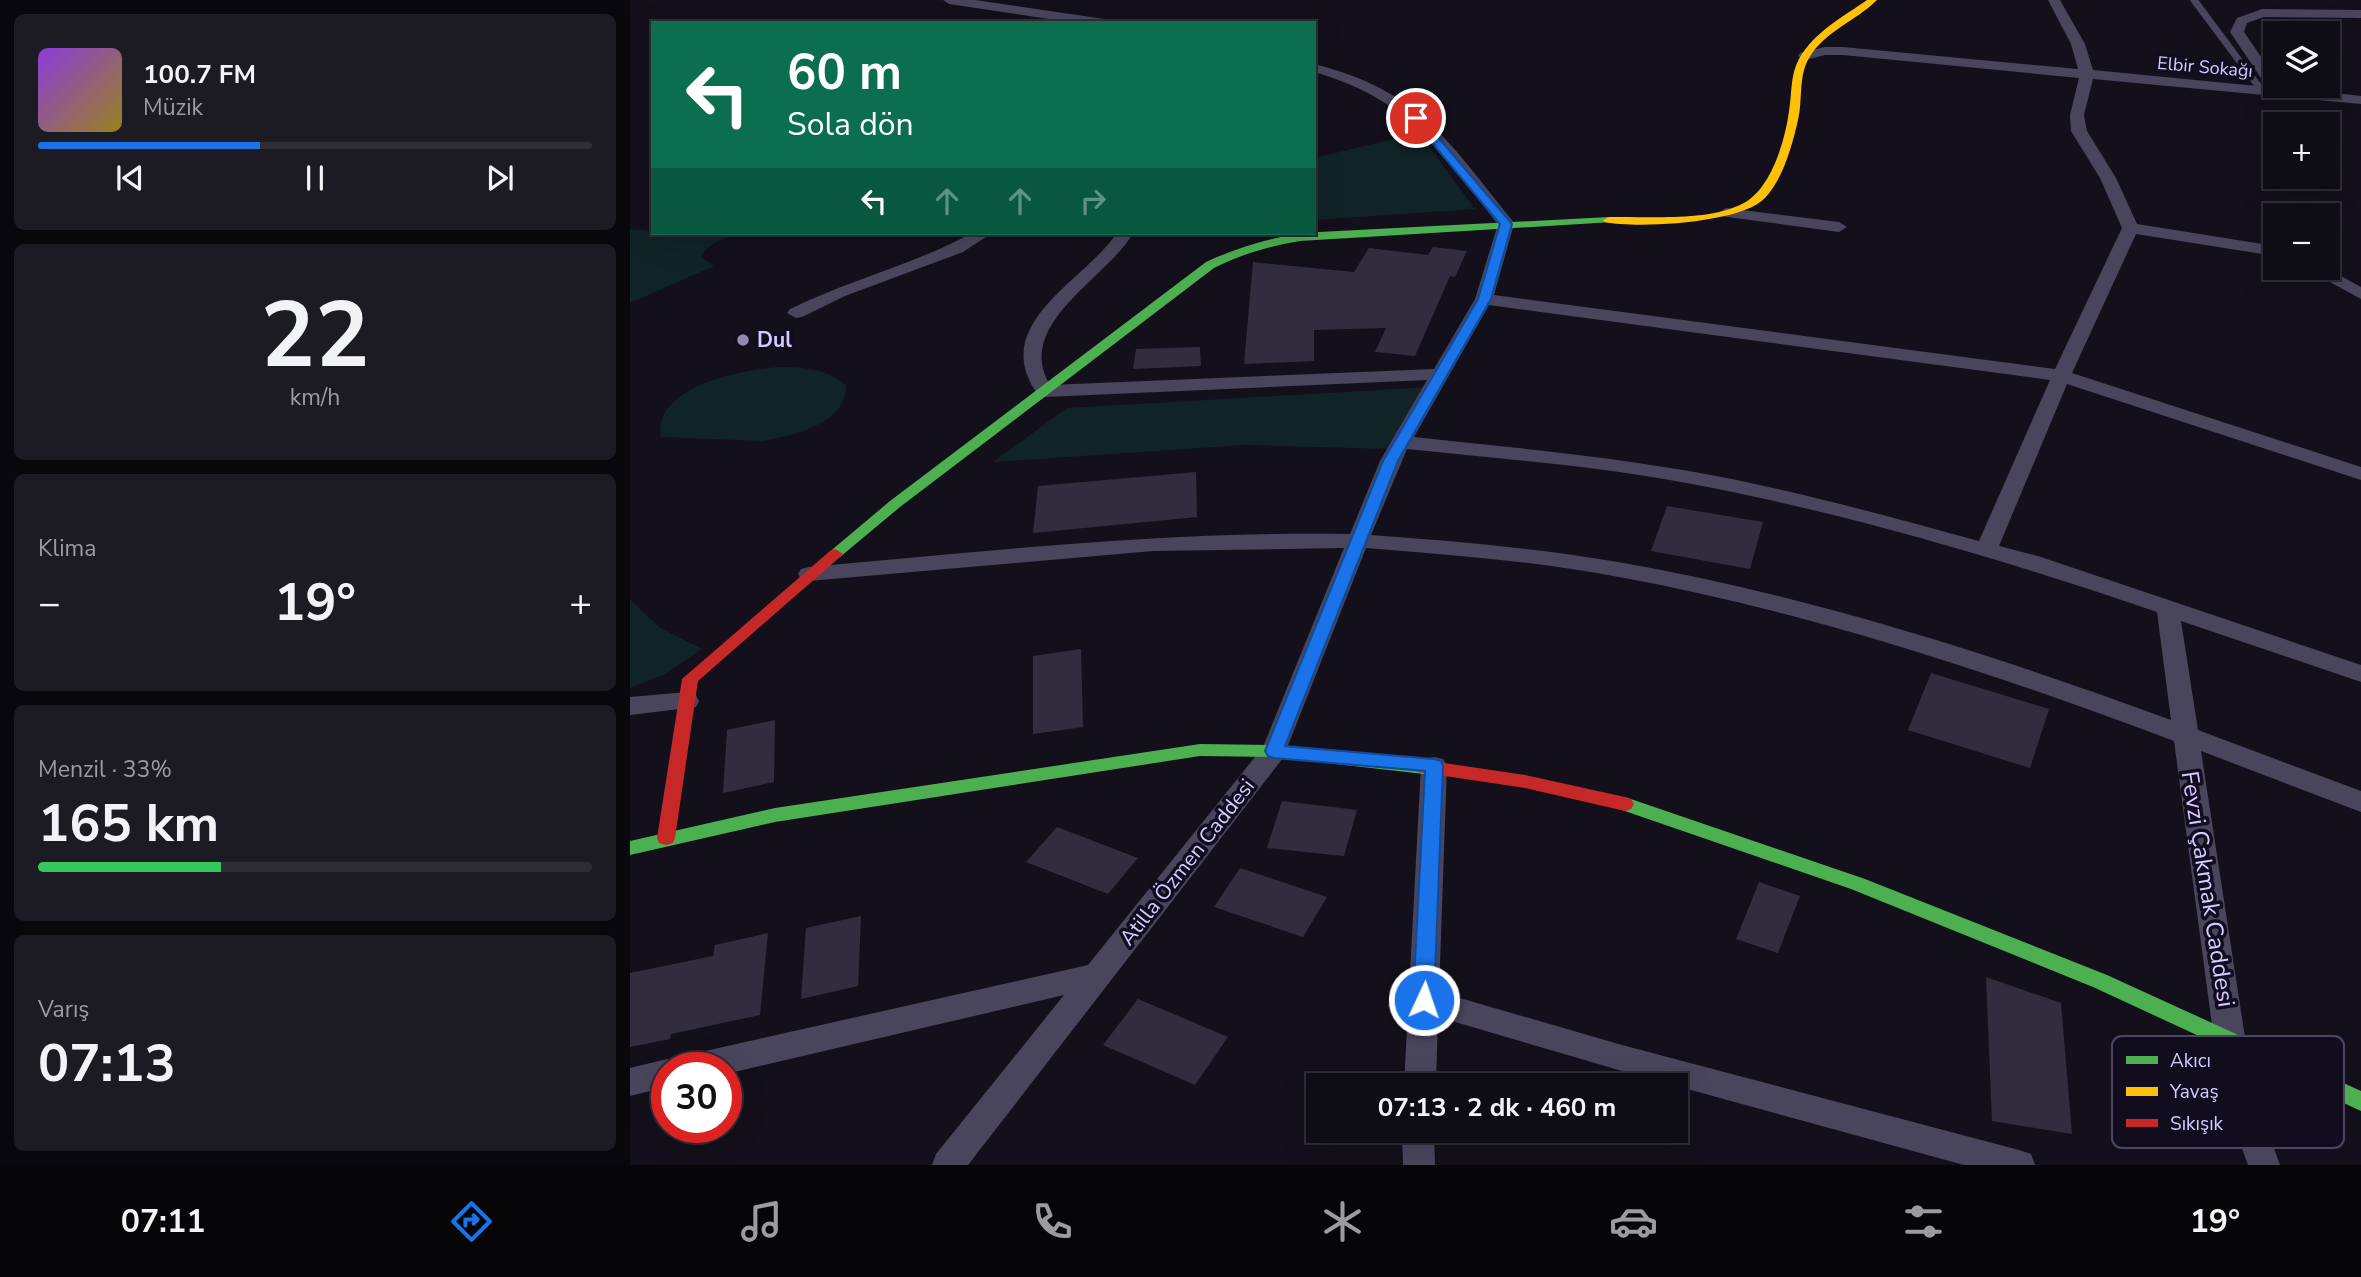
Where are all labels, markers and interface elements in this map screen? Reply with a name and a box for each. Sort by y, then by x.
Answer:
map controls [2263,21,2340,280]
button: layers [2263,21,2340,98]
text: 60 m [787,39,902,106]
icon: left [672,49,763,140]
street label: Elbir Sokağı [2156,51,2254,83]
text: 100.7 FM [143,57,256,92]
pin [1386,88,1446,148]
text: Müzik [143,92,203,123]
icon: arrive [1397,99,1435,137]
text: Sola dön [787,103,914,146]
button: + [2263,112,2340,189]
icon: previous [111,159,149,197]
icon: pause [296,159,334,197]
icon: next [481,159,519,197]
icon: left [855,182,893,220]
icon: ahead [928,182,966,220]
icon: ahead [1001,182,1039,220]
icon: right [1074,182,1112,220]
button: − [2263,203,2340,280]
text: 22 [260,274,370,398]
place label: Dul [757,326,792,354]
marker: Dul [735,332,751,348]
text: km/h [290,382,340,413]
text: Klima [38,533,96,564]
text: 19° [274,567,356,638]
text: − [38,578,61,629]
text: + [569,578,592,629]
text: Menzil · 33% [38,754,172,785]
street label: Fevzi Çakmak Caddesi [2174,769,2242,1009]
street label: Atilla Özmen Caddesi [1113,773,1261,951]
text: 165 km [38,788,219,859]
position arrow [1387,963,1461,1037]
text: Varış [38,994,89,1025]
text: 07:13 [38,1028,176,1099]
legend [2112,1036,2344,1148]
text: Akıcı [2170,1048,2211,1074]
speed limit sign: 30 [651,1052,742,1143]
text: Yavaş [2169,1079,2219,1105]
text: 07:13 · 2 dk · 460 m [1378,1090,1616,1125]
text: Sıkışık [2170,1111,2224,1137]
icon: directions [447,1197,496,1246]
icon: music [737,1197,786,1246]
icon: phone [1028,1197,1077,1246]
icon: climate [1318,1197,1367,1246]
icon: car [1609,1197,1658,1246]
icon: filters [1899,1197,1948,1246]
text: 07:11 [121,1200,205,1243]
text: 19° [2190,1200,2240,1243]

